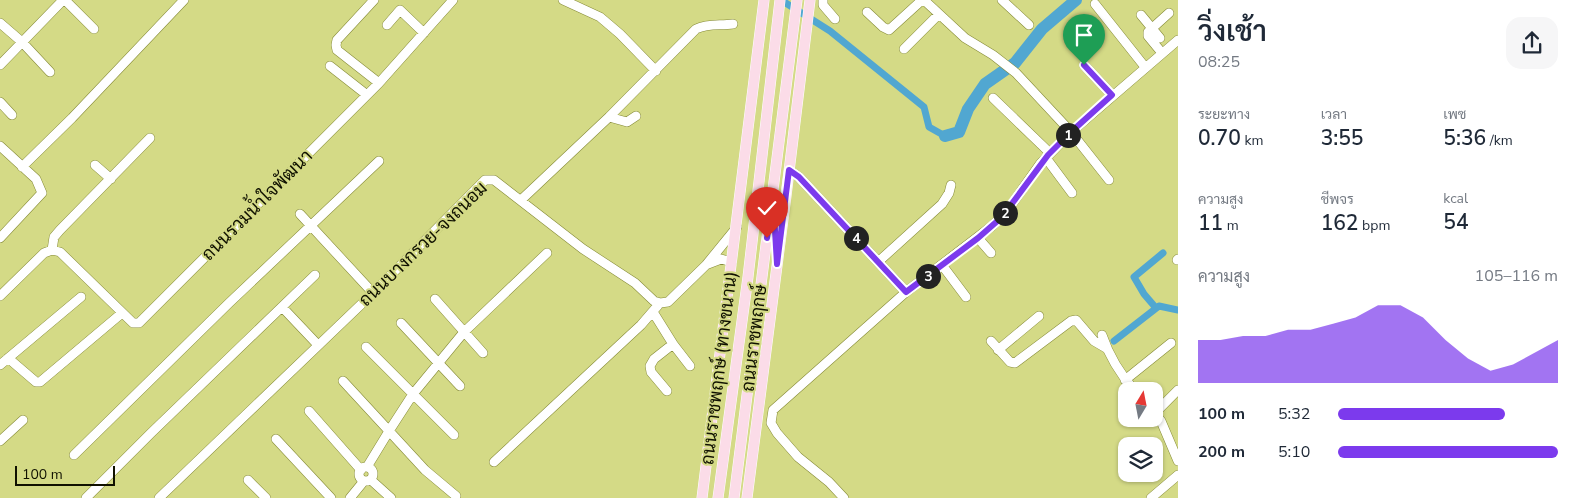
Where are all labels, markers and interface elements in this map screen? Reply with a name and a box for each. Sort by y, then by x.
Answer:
text: วิ่งเช้า [1198,13,1267,51]
pin [1063,14,1105,65]
button: share [1506,17,1558,69]
icon: arrive [1070,21,1098,49]
text: 08:25 [1198,51,1240,73]
text: ระยะทาง [1198,105,1250,124]
text: เวลา [1321,105,1347,124]
text: เพซ [1443,105,1466,124]
pin: 1 [1056,122,1080,148]
text: 0.70 [1198,124,1241,152]
text: 3:55 [1321,124,1363,152]
text: 5:36 [1443,124,1486,152]
text: 1 [1064,126,1073,145]
text: km [1241,131,1263,150]
text: /km [1486,131,1513,150]
street label: ถนนรวมน้ำใจพัฒนา [194,142,318,266]
street label: ถนนบางกรวย-จงถนอม [354,176,492,312]
pin [746,187,788,238]
text: kcal [1443,189,1468,208]
text: ความสูง [1198,190,1243,209]
text: ชีพจร [1321,190,1354,209]
icon: check [753,194,781,222]
pin: 2 [992,200,1018,226]
text: 2 [1001,204,1010,223]
text: 54 [1443,208,1469,236]
text: 11 [1198,209,1223,237]
text: 162 [1321,209,1358,237]
text: m [1223,216,1239,235]
text: bpm [1358,216,1390,235]
pin: 4 [844,226,868,250]
text: 4 [852,229,861,248]
pin: 3 [916,264,940,288]
text: 105–116 m [1475,265,1558,287]
text: ความสูง [1198,266,1250,288]
text: 3 [924,267,933,286]
street label: ถนนราชพฤกษ์ (ทางขนาน) [694,270,743,466]
street label: ถนนราชพฤกษ์ [735,282,773,393]
north arrow [1118,382,1162,428]
map controls [1118,382,1163,482]
text: 100 m [1198,403,1245,425]
text: 5:32 [1278,403,1310,425]
button: layers [1118,437,1163,482]
text: 200 m [1198,441,1245,463]
text: 5:10 [1278,441,1310,463]
scale bar [15,463,115,486]
text: 100 m [22,465,63,484]

